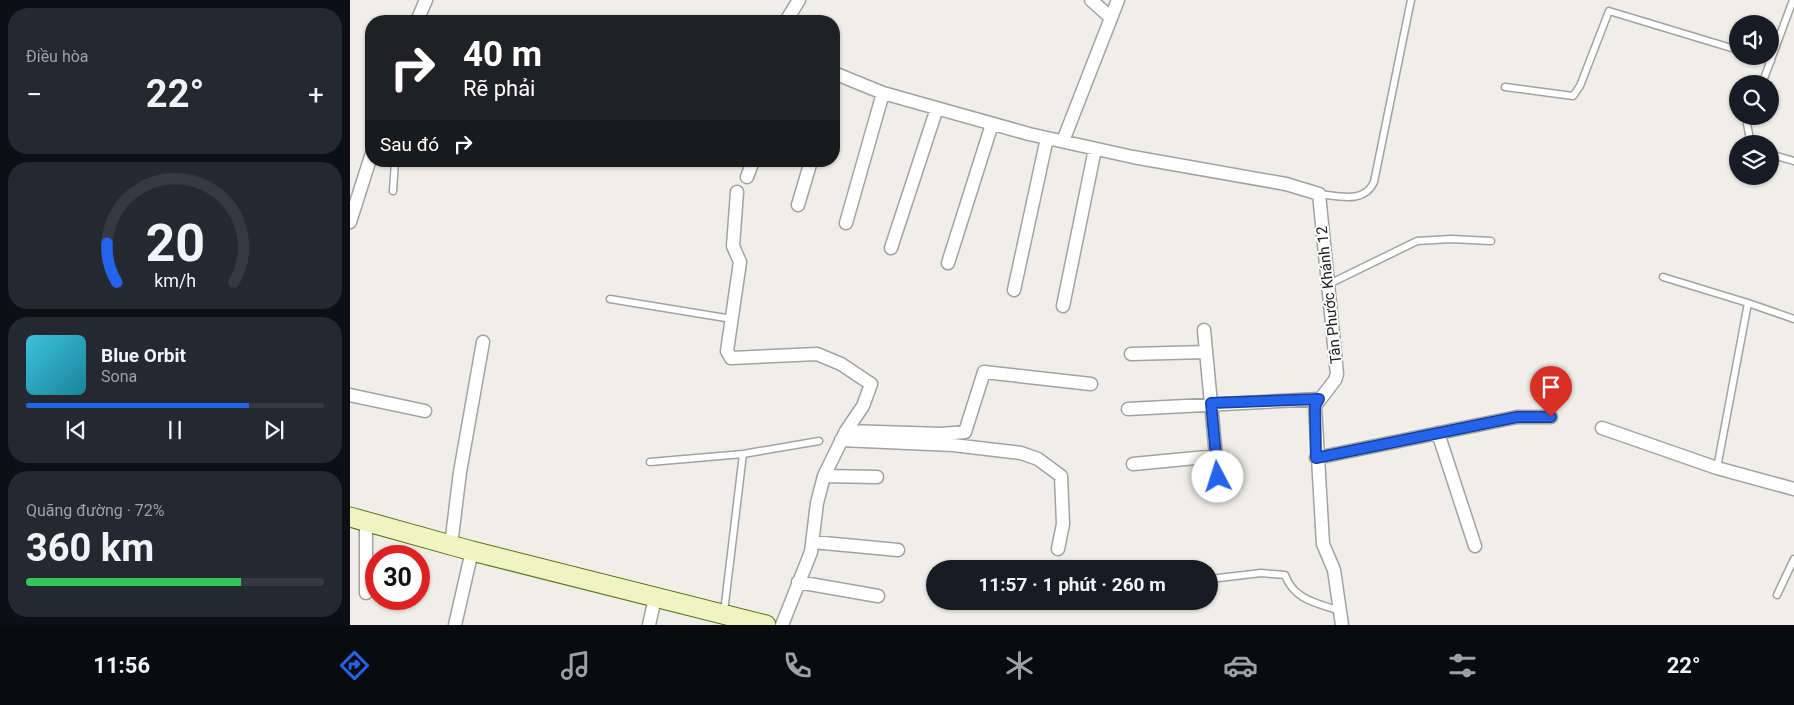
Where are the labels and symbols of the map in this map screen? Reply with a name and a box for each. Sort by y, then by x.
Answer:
street label: Tân Phước Khánh 12 [1313,225,1345,365]
pin [1530,366,1572,417]
position arrow [1191,450,1243,502]
speed limit sign: 30 [365,545,430,610]

